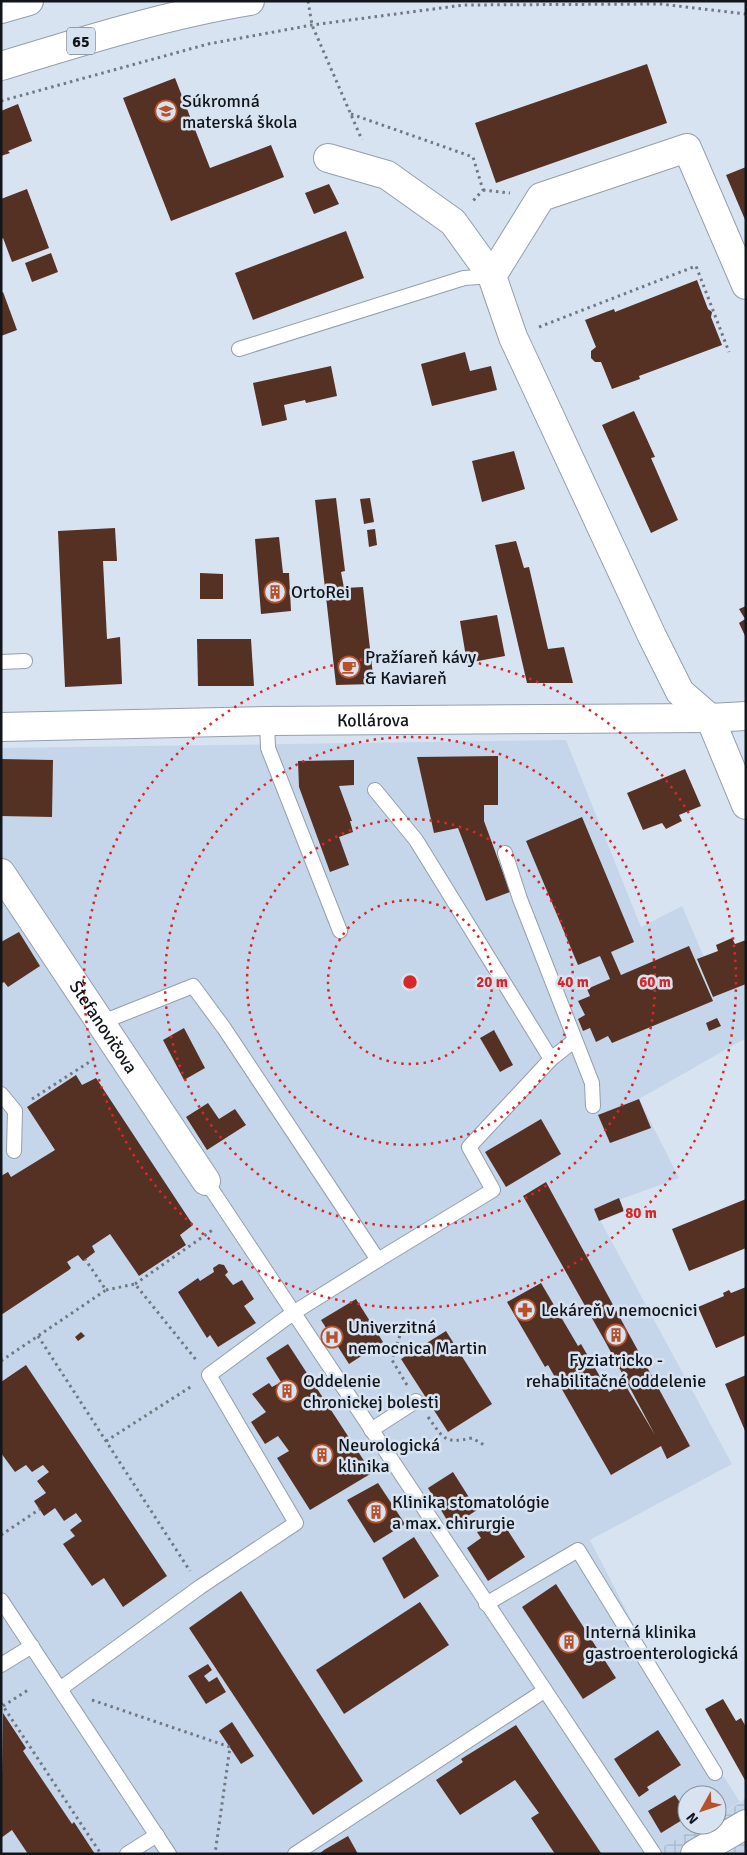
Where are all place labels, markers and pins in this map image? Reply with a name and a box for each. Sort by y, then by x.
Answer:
place label: Súkromná materská škola [182,90,297,133]
school or university icon: Súkromná materská škola [154,99,178,123]
building icon: OrtoRei [263,580,287,604]
place label: OrtoRei [291,581,350,603]
place label: Pražíareň kávy & Kaviareň [365,646,477,689]
cafe icon: Pražíareň kávy & Kaviareň [337,655,361,679]
centre of rings [401,973,419,991]
pharmacy icon: Lekáreň v nemocnici [513,1298,537,1322]
place label: Lekáreň v nemocnici [541,1299,698,1321]
place label: Univerzitná nemocnica Martin [348,1316,487,1359]
building icon: Fyziatricko - rehabilitačné oddelenie [604,1323,628,1347]
hospital icon: Univerzitná nemocnica Martin [320,1325,344,1349]
place label: Fyziatricko - rehabilitačné oddelenie [526,1349,706,1392]
place label: Oddelenie chronickej bolesti [303,1370,439,1413]
building icon: Oddelenie chronickej bolesti [275,1379,299,1403]
place label: Neurologická klinika [338,1434,440,1477]
building icon: Neurologická klinika [310,1443,334,1467]
place label: Klinika stomatológie a max. chirurgie [392,1491,550,1534]
building icon: Klinika stomatológie a max. chirurgie [364,1500,388,1524]
place label: Interná klinika gastroenterologická [585,1621,739,1664]
building icon: Interná klinika gastroenterologická [557,1630,581,1654]

